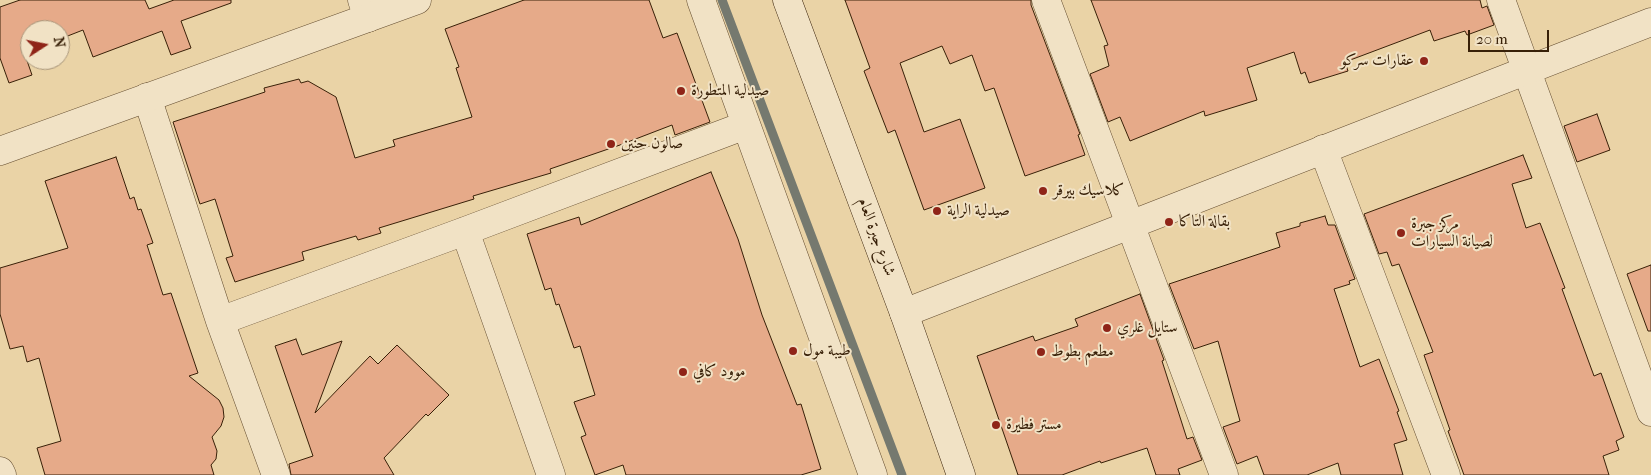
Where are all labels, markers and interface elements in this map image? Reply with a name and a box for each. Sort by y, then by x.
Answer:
north arrow [20,20,70,70]
scale bar [1471,20,1552,52]
text: 20 m [1476,30,1508,48]
text: N [50,35,69,49]
place label: عقارات سركو [1340,51,1414,71]
marker: عقارات سركو [1418,55,1430,67]
place label: صيدلية المتطورة [691,81,769,101]
marker: صيدلية المتطورة [675,85,687,97]
place label: صالون حنين [621,134,683,154]
marker: صالون حنين [605,138,617,150]
place label: كلاسيك بيرقر [1053,181,1125,201]
marker: كلاسيك بيرقر [1037,185,1049,197]
street label: شارع جبرة العام [853,195,899,279]
place label: صيدلية الراية [947,201,1010,221]
marker: صيدلية الراية [931,205,943,217]
place label: بقالة التاكا [1179,212,1230,232]
place label: مركز جبرة لصيانة السيارات [1411,214,1493,252]
marker: بقالة التاكا [1163,216,1175,228]
marker: مركز جبرة لصيانة السيارات [1395,227,1407,239]
place label: ستايل غلري [1117,318,1178,338]
marker: ستايل غلري [1101,322,1113,334]
place label: طيبة مول [803,341,851,361]
place label: مطعم بطوط [1051,342,1114,362]
marker: طيبة مول [787,345,799,357]
marker: مطعم بطوط [1035,346,1047,358]
place label: موود كافي [693,362,746,382]
marker: موود كافي [677,366,689,378]
place label: مستر فطيرة [1006,415,1062,435]
marker: مستر فطيرة [990,419,1002,431]

